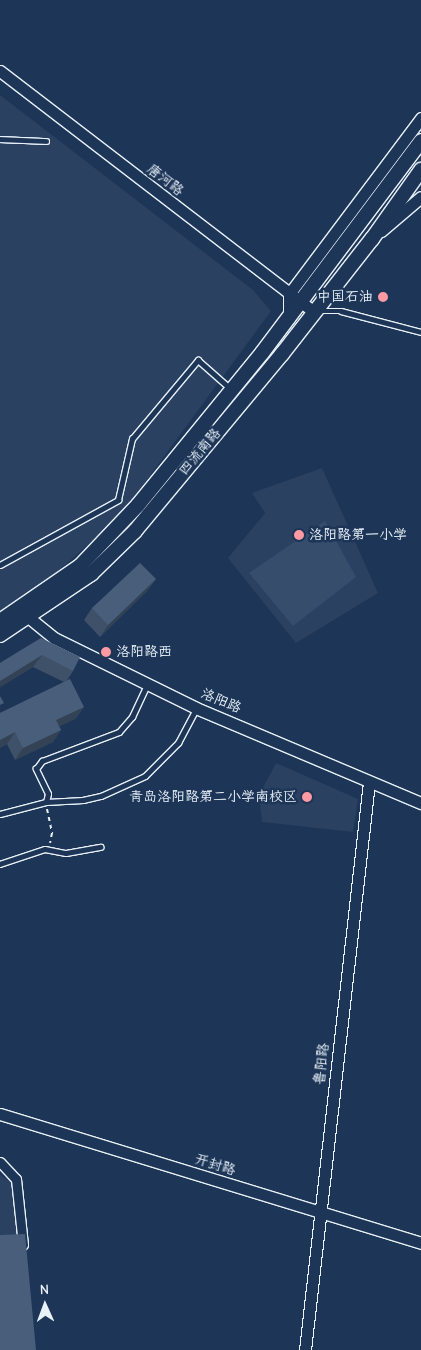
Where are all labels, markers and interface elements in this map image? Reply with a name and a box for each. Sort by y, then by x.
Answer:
street label: 唐河路 [143,160,187,200]
place label: 中国石油 [317,289,373,305]
marker: 中国石油 [377,291,389,303]
street label: 四流南路 [176,425,224,479]
place label: 洛阳路第一小学 [309,527,407,543]
marker: 洛阳路第一小学 [293,529,305,541]
place label: 洛阳路西 [116,644,172,660]
marker: 洛阳路西 [100,646,112,658]
street label: 洛阳路 [198,685,244,717]
place label: 青岛洛阳路第二小学南校区 [129,789,297,805]
marker: 青岛洛阳路第二小学南校区 [301,791,313,803]
street label: 鲁阳路 [311,1042,333,1086]
street label: 开封路 [192,1151,238,1179]
north arrow [20,1280,70,1330]
text: N [40,1281,49,1298]

